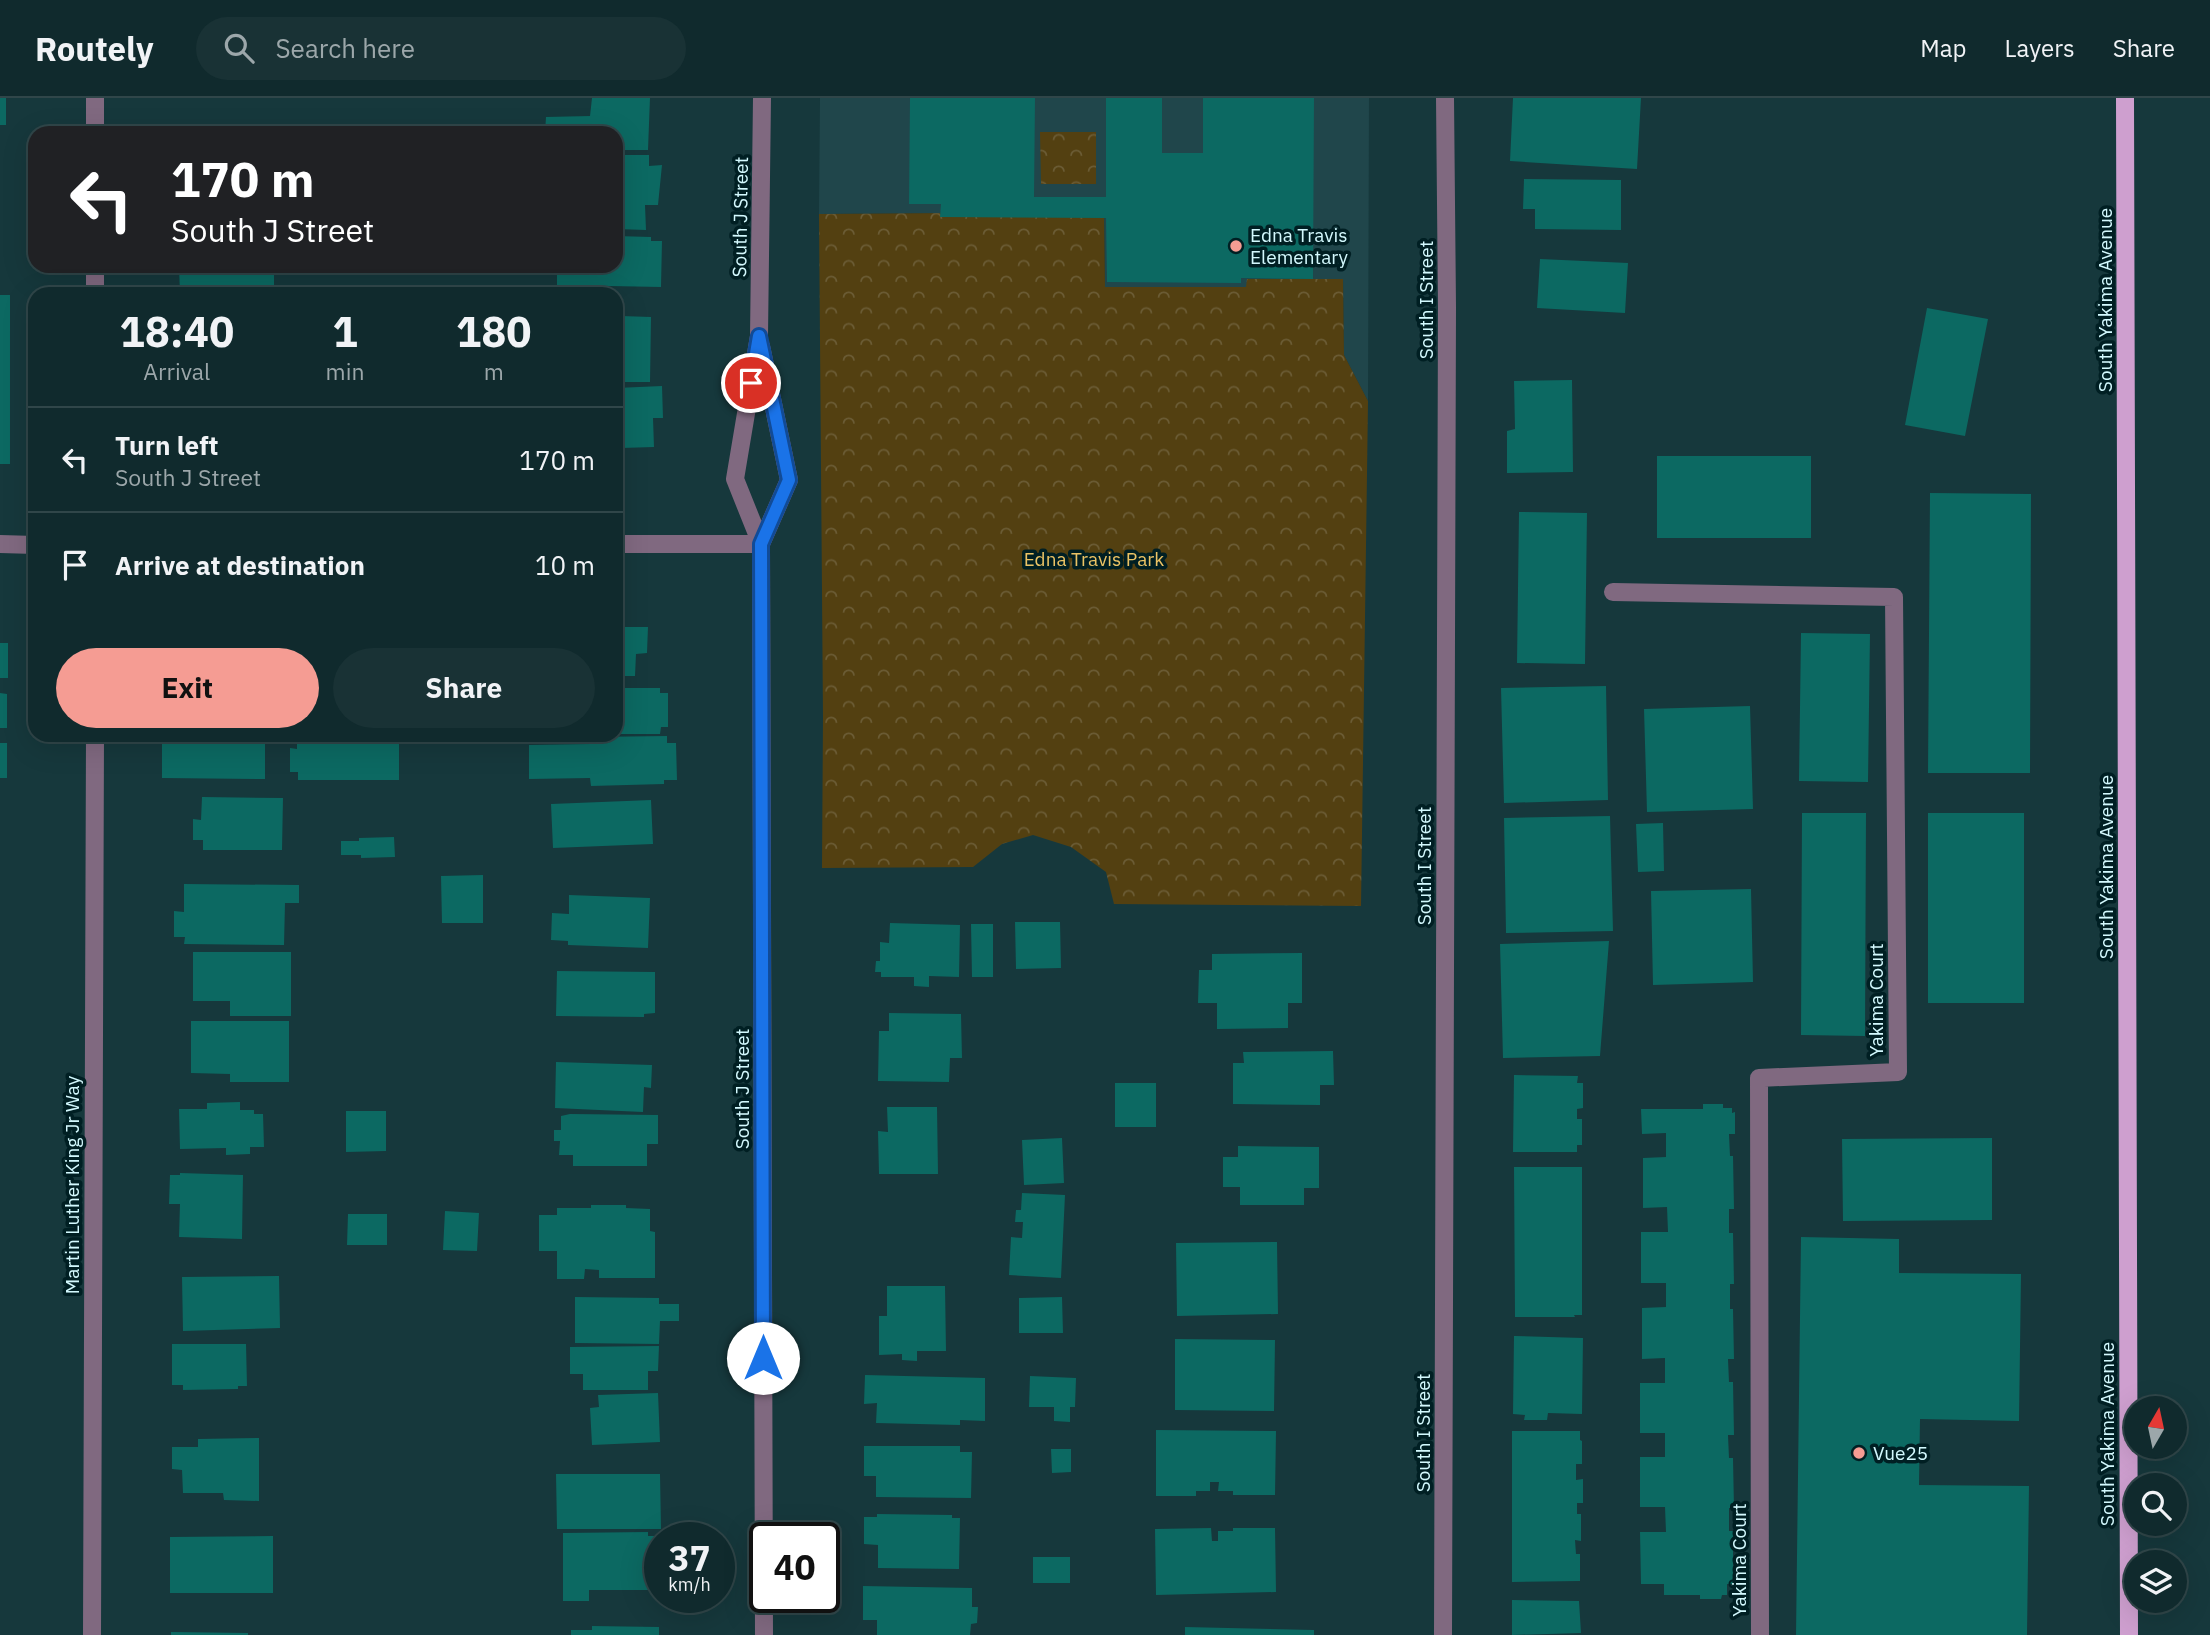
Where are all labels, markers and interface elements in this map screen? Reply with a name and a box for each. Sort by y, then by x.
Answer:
search box [196,17,686,80]
text: Routely [35,27,154,70]
icon: search [220,29,258,67]
text: Search here [276,31,415,65]
text: Map [1920,32,1967,64]
text: Layers [2005,32,2075,64]
text: Share [2113,32,2175,64]
text: 170 m [171,147,315,210]
icon: left [56,154,147,245]
street label: South J Street [727,156,753,278]
street label: South Yakima Avenue [2093,208,2117,392]
text: South J Street [171,209,374,251]
place label: Edna Travis Elementary [1250,223,1348,269]
marker: Edna Travis Elementary [1228,238,1244,254]
street label: South I Street [1414,241,1438,359]
text: 18:40 [119,304,234,359]
text: 1 [332,304,358,359]
text: 180 [456,304,532,359]
pin [721,353,781,413]
text: Arrival [143,356,210,386]
text: min [326,356,364,386]
text: m [484,356,504,386]
icon: arrive [732,364,770,402]
text: Turn left [115,428,218,462]
icon: left [56,441,94,479]
text: 170 m [519,443,595,477]
text: South J Street [115,462,261,492]
icon: arrive [56,546,94,584]
park label: Edna Travis Park [1024,547,1164,571]
text: Arrive at destination [115,548,365,582]
text: 10 m [535,548,595,582]
button: Exit [56,648,319,728]
button: Share [333,648,595,728]
street label: South Yakima Avenue [2094,775,2118,959]
street label: South I Street [1412,807,1436,925]
street label: Yakima Court [1864,943,1888,1057]
street label: South J Street [730,1029,754,1149]
street label: Martin Luther King Jr Way [60,1075,84,1294]
position arrow [726,1321,800,1395]
street label: South Yakima Avenue [2095,1342,2119,1526]
street label: South I Street [1411,1374,1435,1492]
north arrow [2124,1396,2188,1460]
map controls [2124,1396,2187,1613]
place label: Vue25 [1873,1441,1928,1465]
marker: Vue25 [1851,1445,1867,1461]
button: search [2124,1473,2187,1536]
street label: Yakima Court [1727,1503,1751,1617]
speed limit sign: 40 [749,1522,840,1613]
text: 37 [668,1535,711,1581]
button: layers [2124,1550,2187,1613]
text: km/h [668,1573,711,1596]

